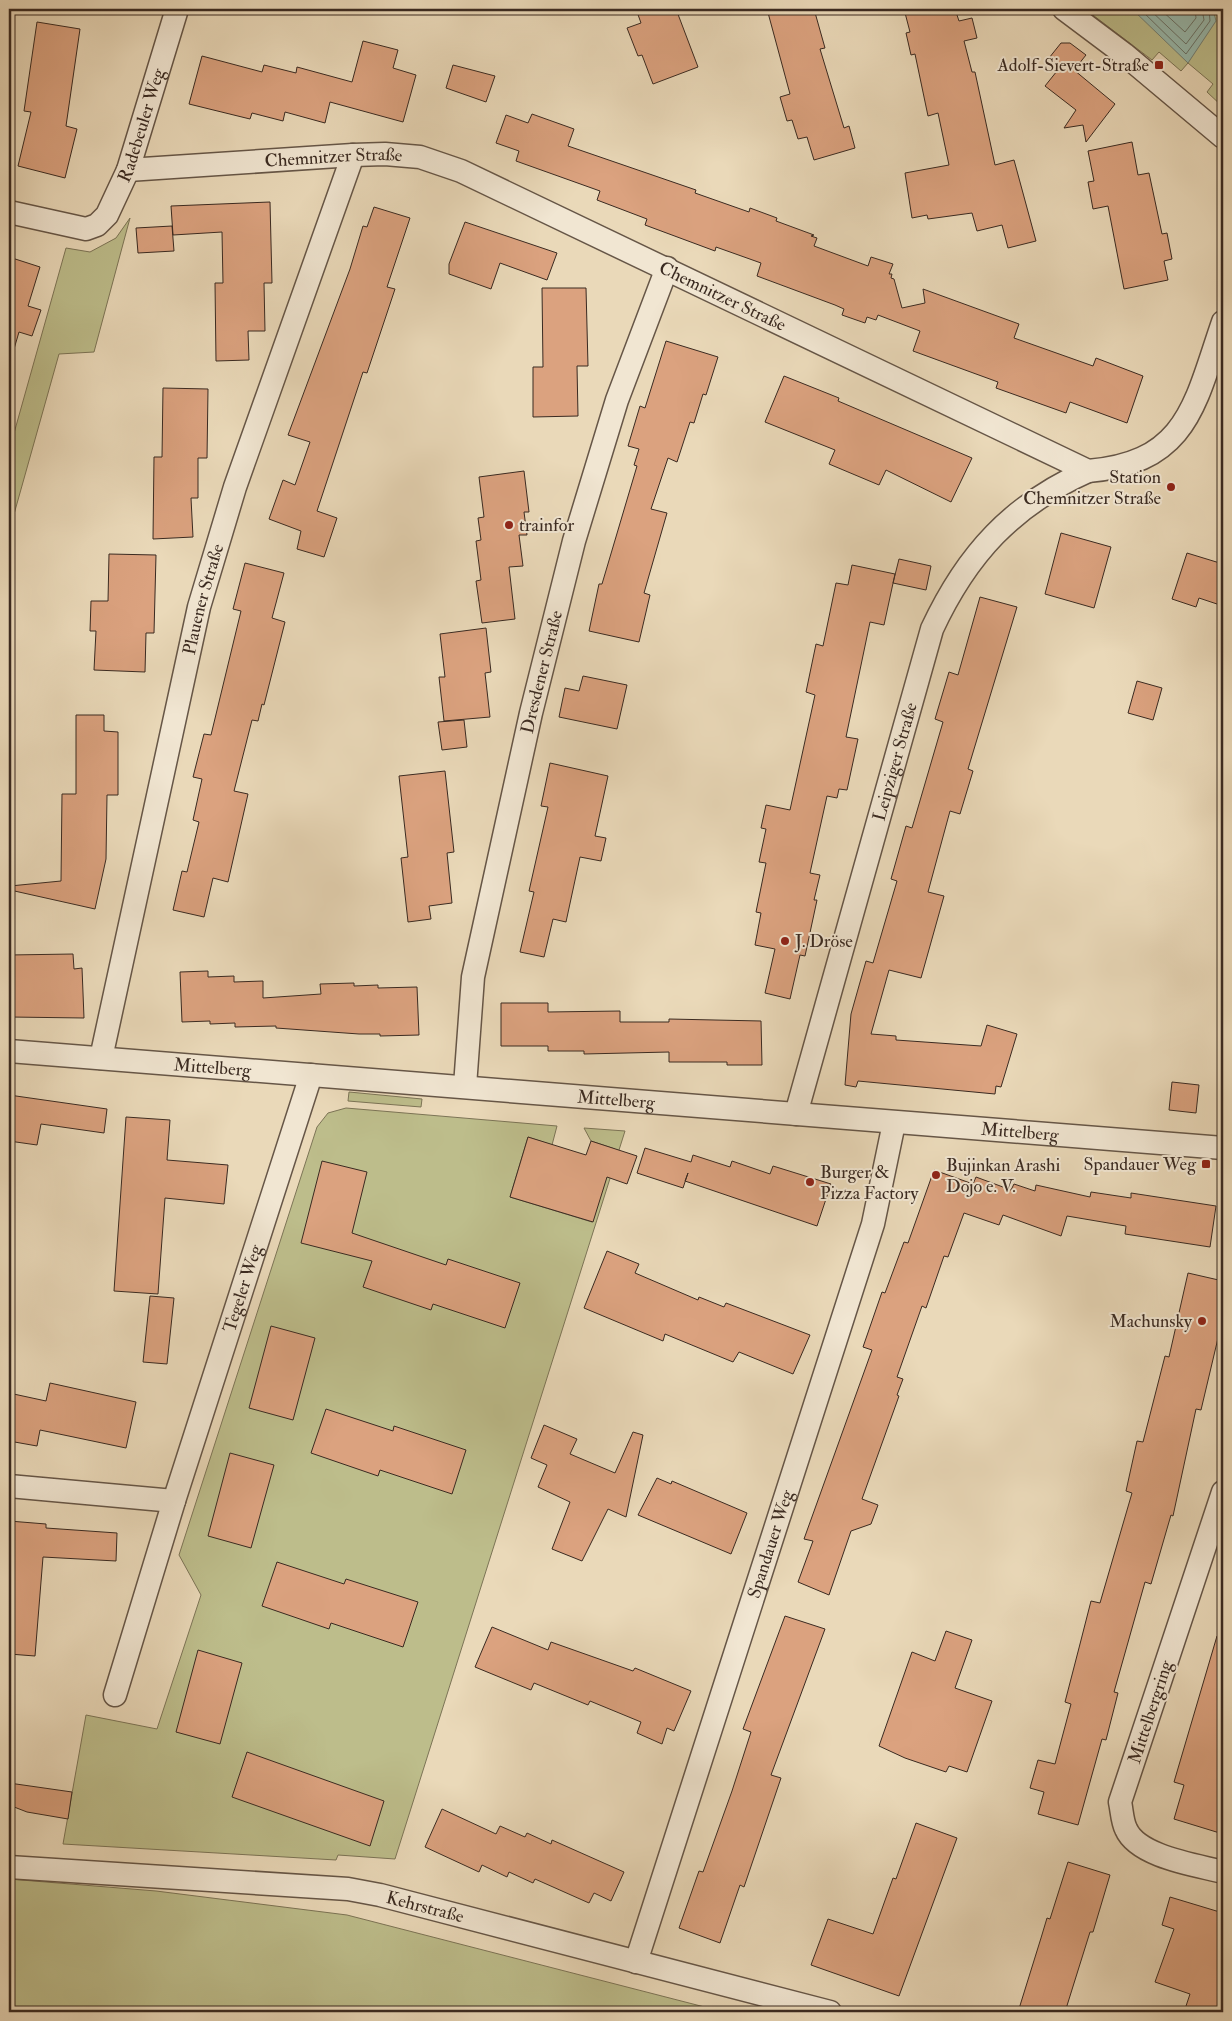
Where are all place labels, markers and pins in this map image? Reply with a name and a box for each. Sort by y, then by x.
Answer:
place label: Adolf-Sievert-Straße [996,54,1149,77]
marker: Adolf-Sievert-Straße [1153,59,1165,71]
place label: Station Chemnitzer Straße [1023,466,1161,510]
marker: Station Chemnitzer Straße [1165,481,1177,493]
place label: trainfor [519,514,574,537]
marker: trainfor [503,519,515,531]
place label: J. Dröse [794,930,853,953]
marker: J. Dröse [779,935,791,947]
place label: Spandauer Weg [1084,1153,1197,1176]
place label: Bujinkan Arashi Dojo e. V. [946,1154,1060,1198]
marker: Spandauer Weg [1200,1158,1212,1170]
place label: Burger & Pizza Factory [820,1161,919,1205]
marker: Bujinkan Arashi Dojo e. V. [930,1169,942,1181]
marker: Burger & Pizza Factory [804,1176,816,1188]
place label: Machunsky [1109,1310,1193,1333]
marker: Machunsky [1196,1315,1208,1327]

